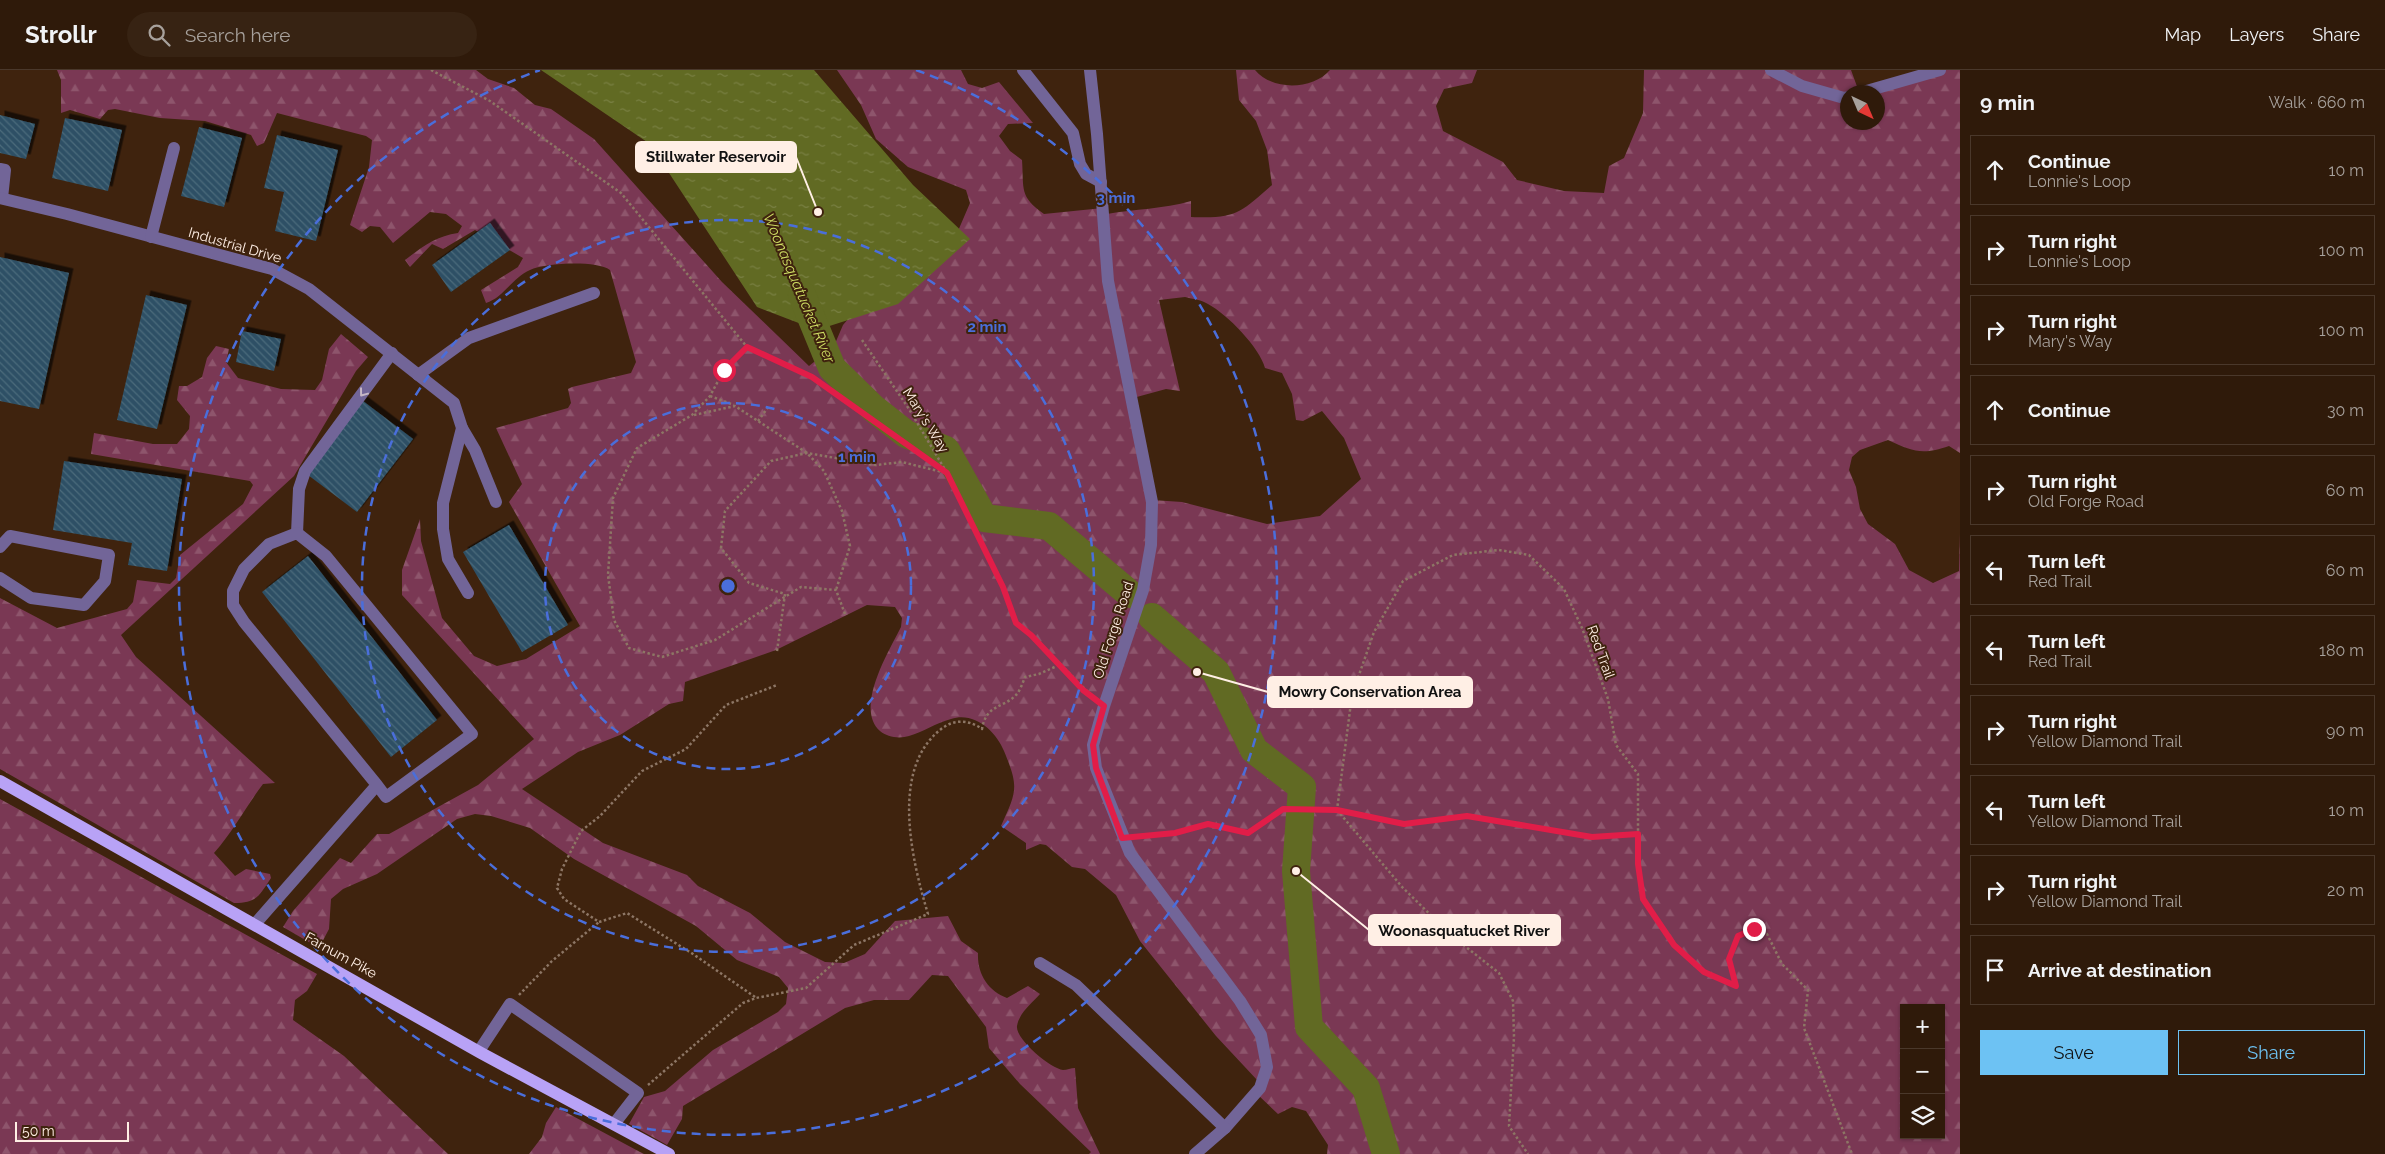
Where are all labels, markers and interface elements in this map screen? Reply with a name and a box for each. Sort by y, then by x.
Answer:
search box [127,12,477,57]
text: Strollr [25,20,97,49]
icon: search [145,21,173,49]
text: Search here [185,24,290,46]
text: Map [2165,24,2201,45]
text: Layers [2229,24,2284,45]
text: Share [2312,24,2360,45]
north arrow [1840,85,1885,130]
text: 9 min [1980,90,2035,115]
text: Walk · 660 m [2269,93,2365,112]
callout: Stillwater Reservoir [636,142,796,172]
text: Stillwater Reservoir [646,148,786,166]
text: Continue [2028,150,2111,172]
icon: ahead [1981,156,2009,184]
text: 10 m [2329,161,2364,180]
text: Lonnie's Loop [2028,172,2131,191]
text: 3 min [1097,189,1135,207]
water label: Woonasquatucket River [759,211,839,366]
street label: Industrial Drive [187,224,283,266]
text: Turn right [2028,230,2117,252]
icon: right [1981,236,2009,264]
text: 100 m [2319,241,2364,260]
text: Lonnie's Loop [2028,252,2131,271]
text: Turn right [2028,310,2117,332]
icon: right [1981,316,2009,344]
text: 2 min [968,318,1006,336]
text: 100 m [2319,321,2364,340]
text: Mary's Way [2028,332,2112,351]
route start [713,359,736,382]
street label: Mary's Way [900,384,953,456]
one-way arrow [360,387,369,397]
icon: ahead [1981,396,2009,424]
text: Continue [2028,399,2111,421]
text: 30 m [2327,401,2364,420]
text: 1 min [838,448,876,466]
text: Turn right [2028,470,2117,492]
icon: right [1981,476,2009,504]
text: 60 m [2326,481,2364,500]
text: Old Forge Road [2028,492,2144,511]
text: Turn left [2028,550,2105,572]
icon: left [1981,556,2009,584]
text: 60 m [2326,561,2364,580]
text: Red Trail [2028,572,2092,591]
centre of rings [719,577,737,595]
street label: Old Forge Road [1090,579,1136,681]
street label: Red Trail [1584,623,1618,681]
text: Turn left [2028,630,2105,652]
icon: left [1981,636,2009,664]
text: 180 m [2319,641,2364,660]
text: Red Trail [2028,652,2092,671]
callout: Mowry Conservation Area [1268,677,1472,707]
text: Mowry Conservation Area [1279,683,1462,701]
text: Turn right [2028,710,2117,732]
icon: right [1981,716,2009,744]
text: 90 m [2326,721,2364,740]
text: Yellow Diamond Trail [2028,732,2182,751]
text: Turn left [2028,790,2105,812]
icon: left [1981,796,2009,824]
text: 10 m [2329,801,2364,820]
text: Yellow Diamond Trail [2028,812,2182,831]
text: Turn right [2028,870,2117,892]
icon: right [1981,876,2009,904]
text: 20 m [2327,881,2364,900]
text: Yellow Diamond Trail [2028,892,2182,911]
callout: Woonasquatucket River [1369,915,1560,945]
route end [1743,918,1766,941]
text: Woonasquatucket River [1378,922,1550,940]
street label: Farnum Pike [302,929,380,981]
icon: arrive [1981,956,2009,984]
text: Arrive at destination [2028,959,2212,981]
map controls [1900,1004,1945,1139]
button: + [1900,1004,1945,1049]
button: Save [1980,1030,2168,1075]
button: Share [2178,1030,2365,1075]
button: − [1900,1049,1945,1094]
button: layers [1900,1094,1945,1139]
scale bar [15,1119,129,1142]
text: 50 m [22,1123,55,1139]

